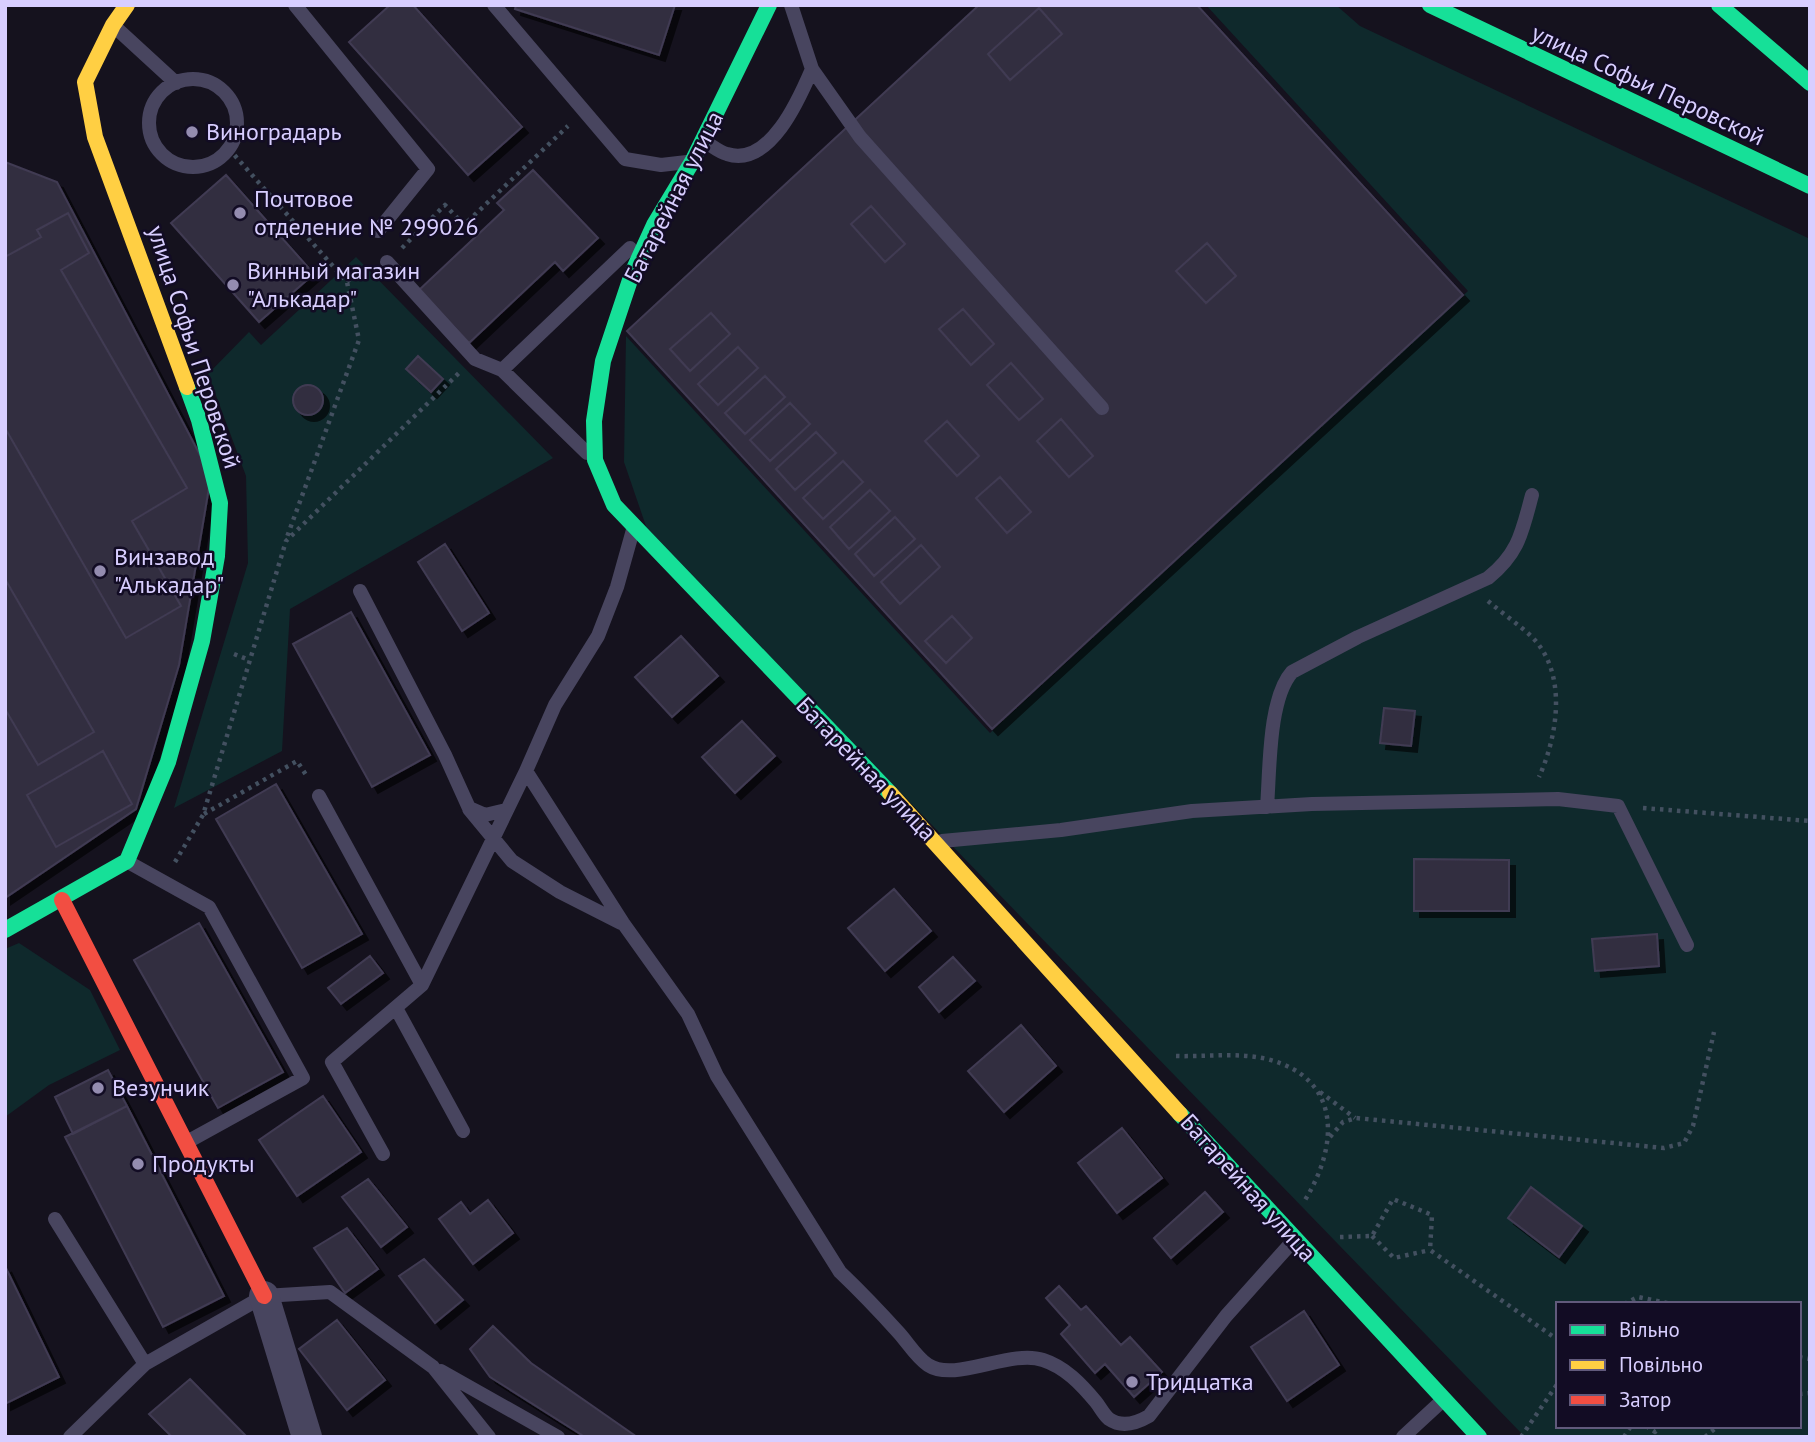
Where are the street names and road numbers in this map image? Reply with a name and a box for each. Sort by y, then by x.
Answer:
street label: улица Софьи Перовской [1527,17,1770,152]
street label: Батарейная улица [617,106,730,288]
street label: улица Софьи Перовской [140,221,248,472]
street label: Батарейная улица [790,690,943,847]
street label: Батарейная улица [1174,1107,1323,1268]

